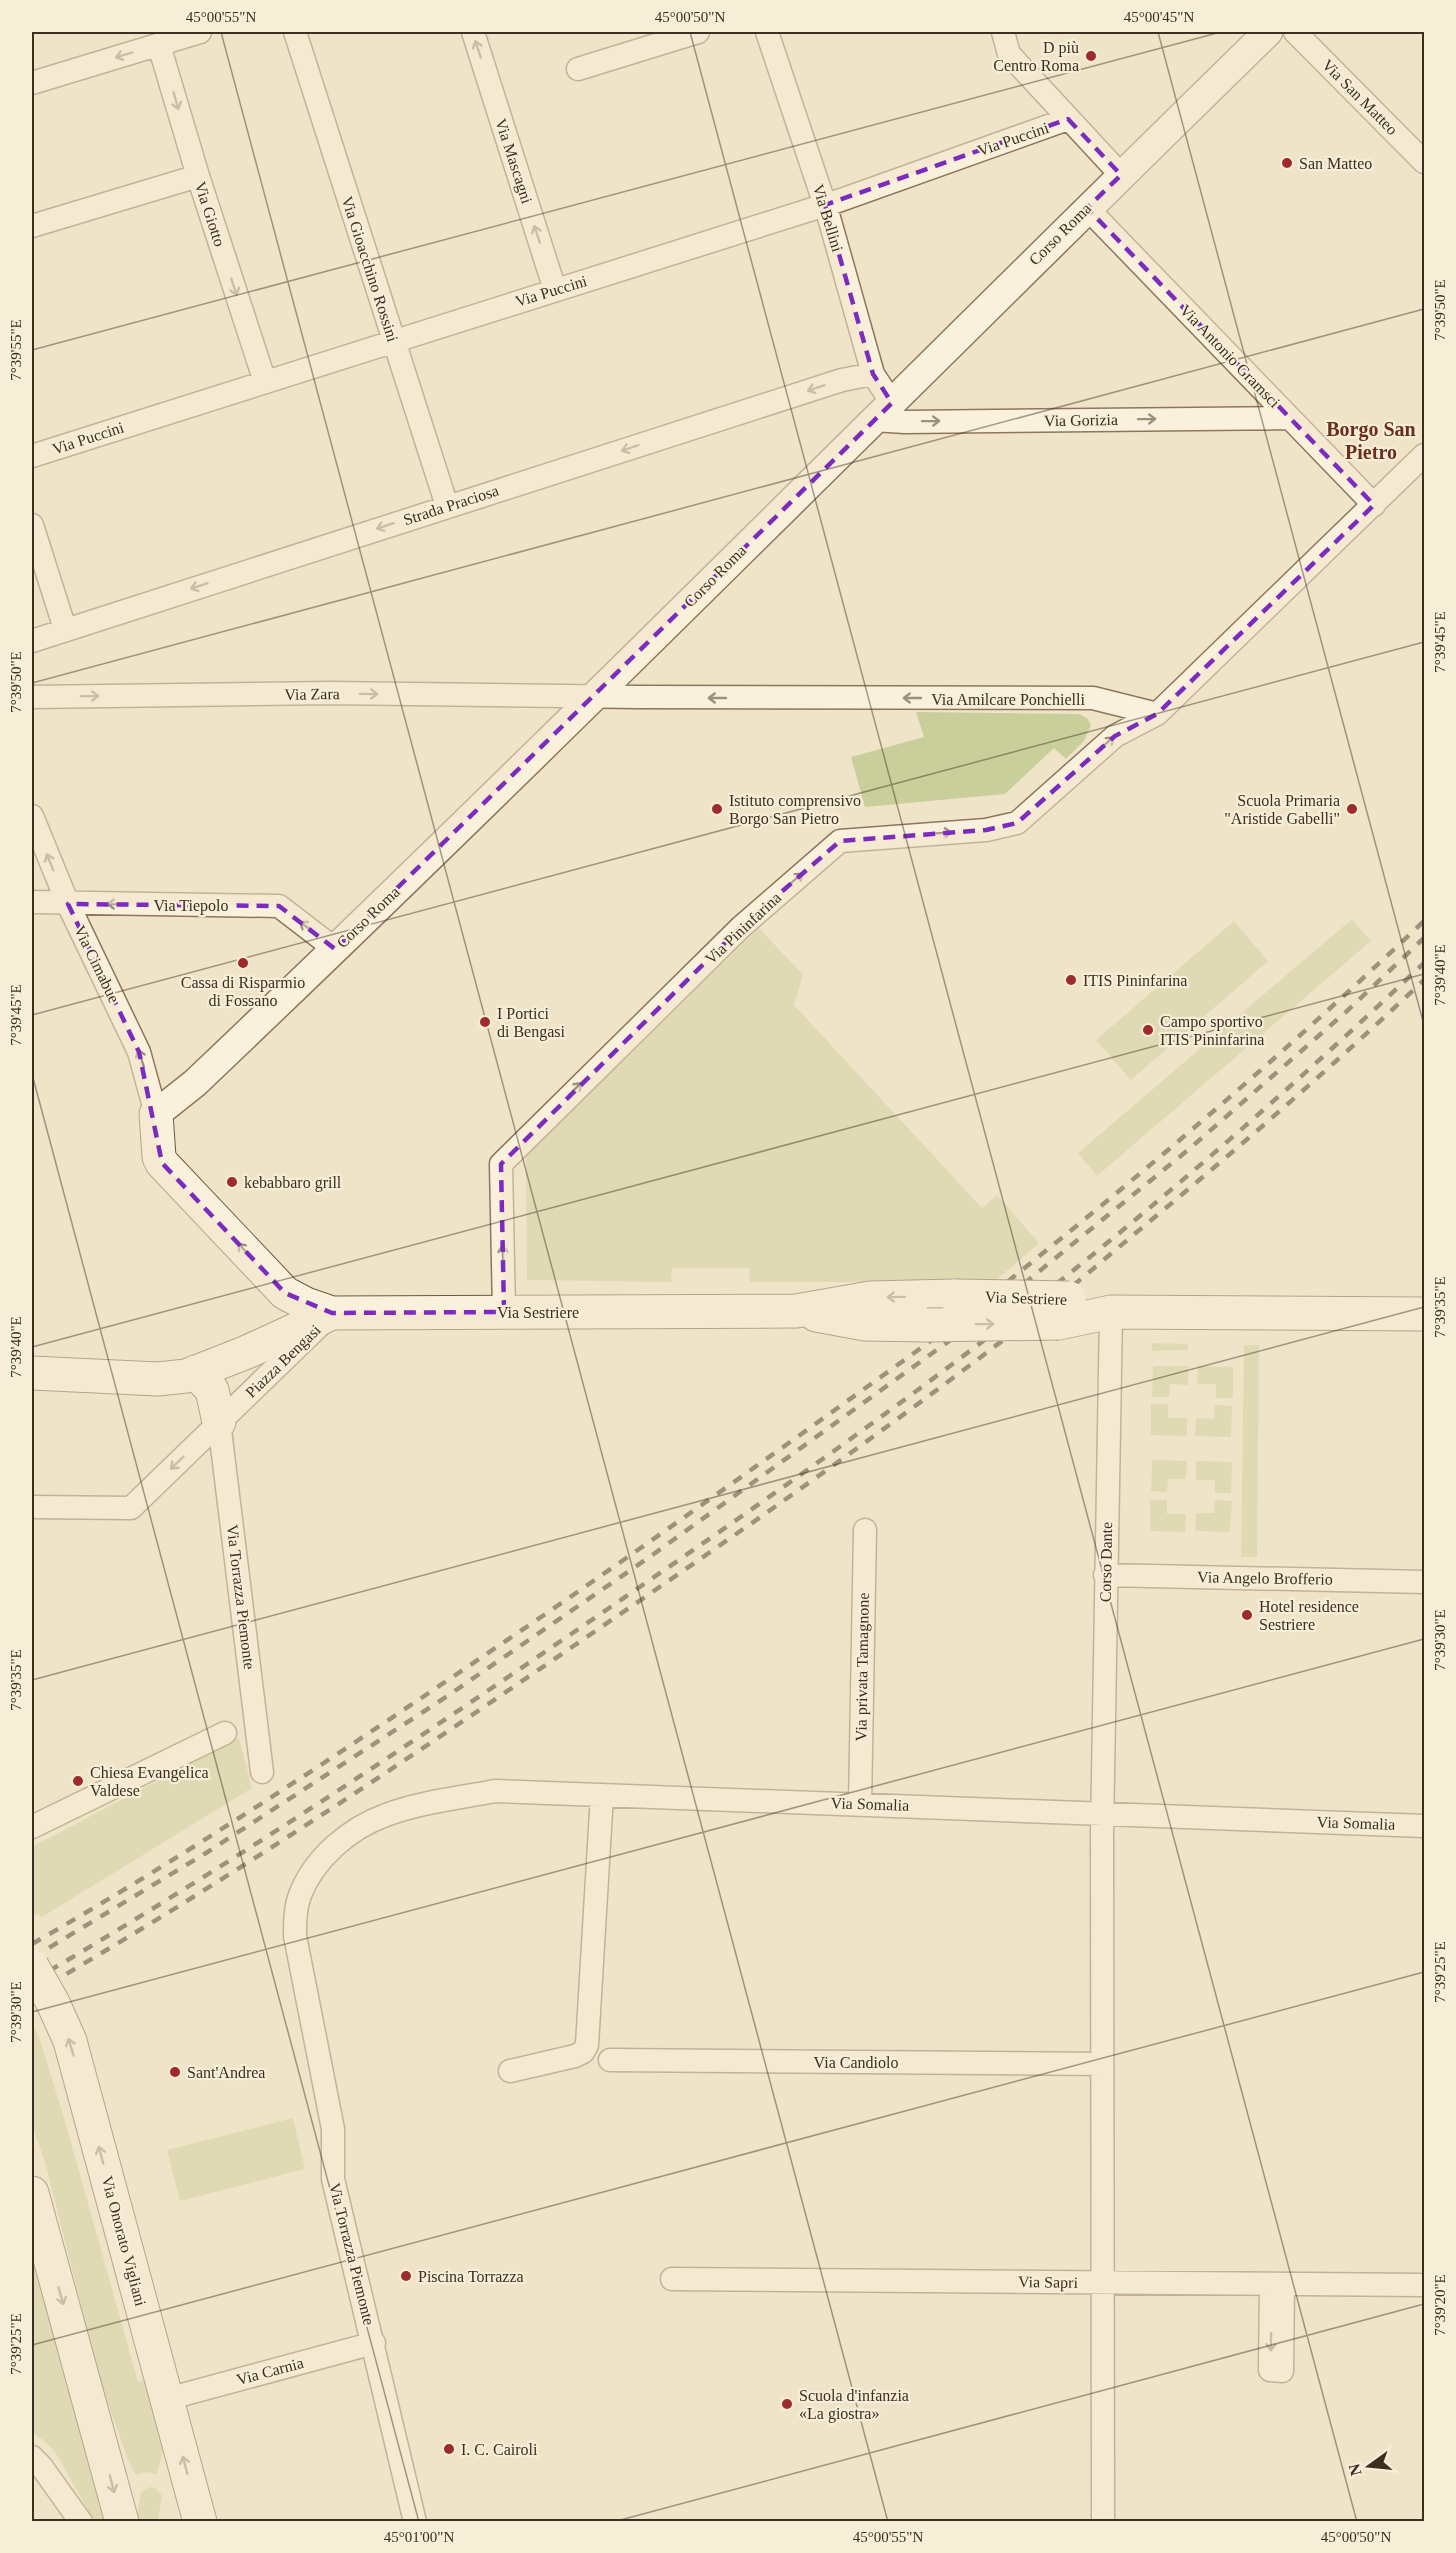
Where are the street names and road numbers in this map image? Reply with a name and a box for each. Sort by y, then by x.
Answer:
street label: Via San Matteo [1319,56,1401,138]
street label: Via Mascagni [491,116,536,206]
street label: Via Puccini [975,119,1051,159]
street label: Via Giotto [192,179,228,249]
street label: Via Bellini [810,182,846,254]
street label: Via Gioacchino Rossini [338,194,402,344]
street label: Corso Roma [1026,200,1094,268]
street label: Via Puccini [513,272,589,310]
street label: Via Antonio Gramsci [1177,301,1284,411]
street label: Via Gorizia [1044,411,1118,429]
street label: Via Puccini [50,418,126,458]
street label: Strada Praciosa [401,482,501,528]
street label: Corso Roma [681,542,749,610]
street label: Via Zara [284,685,340,703]
street label: Via Amilcare Ponchielli [931,691,1085,708]
street label: Corso Roma [333,883,403,951]
street label: Via Pininfarina [702,889,784,967]
street label: Via Tiepolo [153,897,229,915]
street label: Via Cimabue [71,923,123,1005]
street label: Via Sestriere [985,1288,1067,1308]
street label: Via Sestriere [497,1304,579,1321]
street label: Piazza Bengasi [242,1321,325,1402]
street label: Corso Dante [1097,1522,1115,1602]
street label: Via Torrazza Piemonte [224,1524,258,1670]
street label: Via Angelo Brofferio [1197,1568,1333,1589]
street label: Via privata Tamagnone [852,1593,873,1741]
street label: Via Somalia [830,1794,910,1814]
street label: Via Somalia [1316,1813,1396,1833]
street label: Via Candiolo [814,2054,898,2071]
street label: Via Onorato Vigliani [98,2174,150,2309]
street label: Via Torrazza Piemonte [326,2181,378,2327]
street label: Via Sapri [1018,2273,1079,2292]
street label: Via Carnia [235,2354,305,2388]

